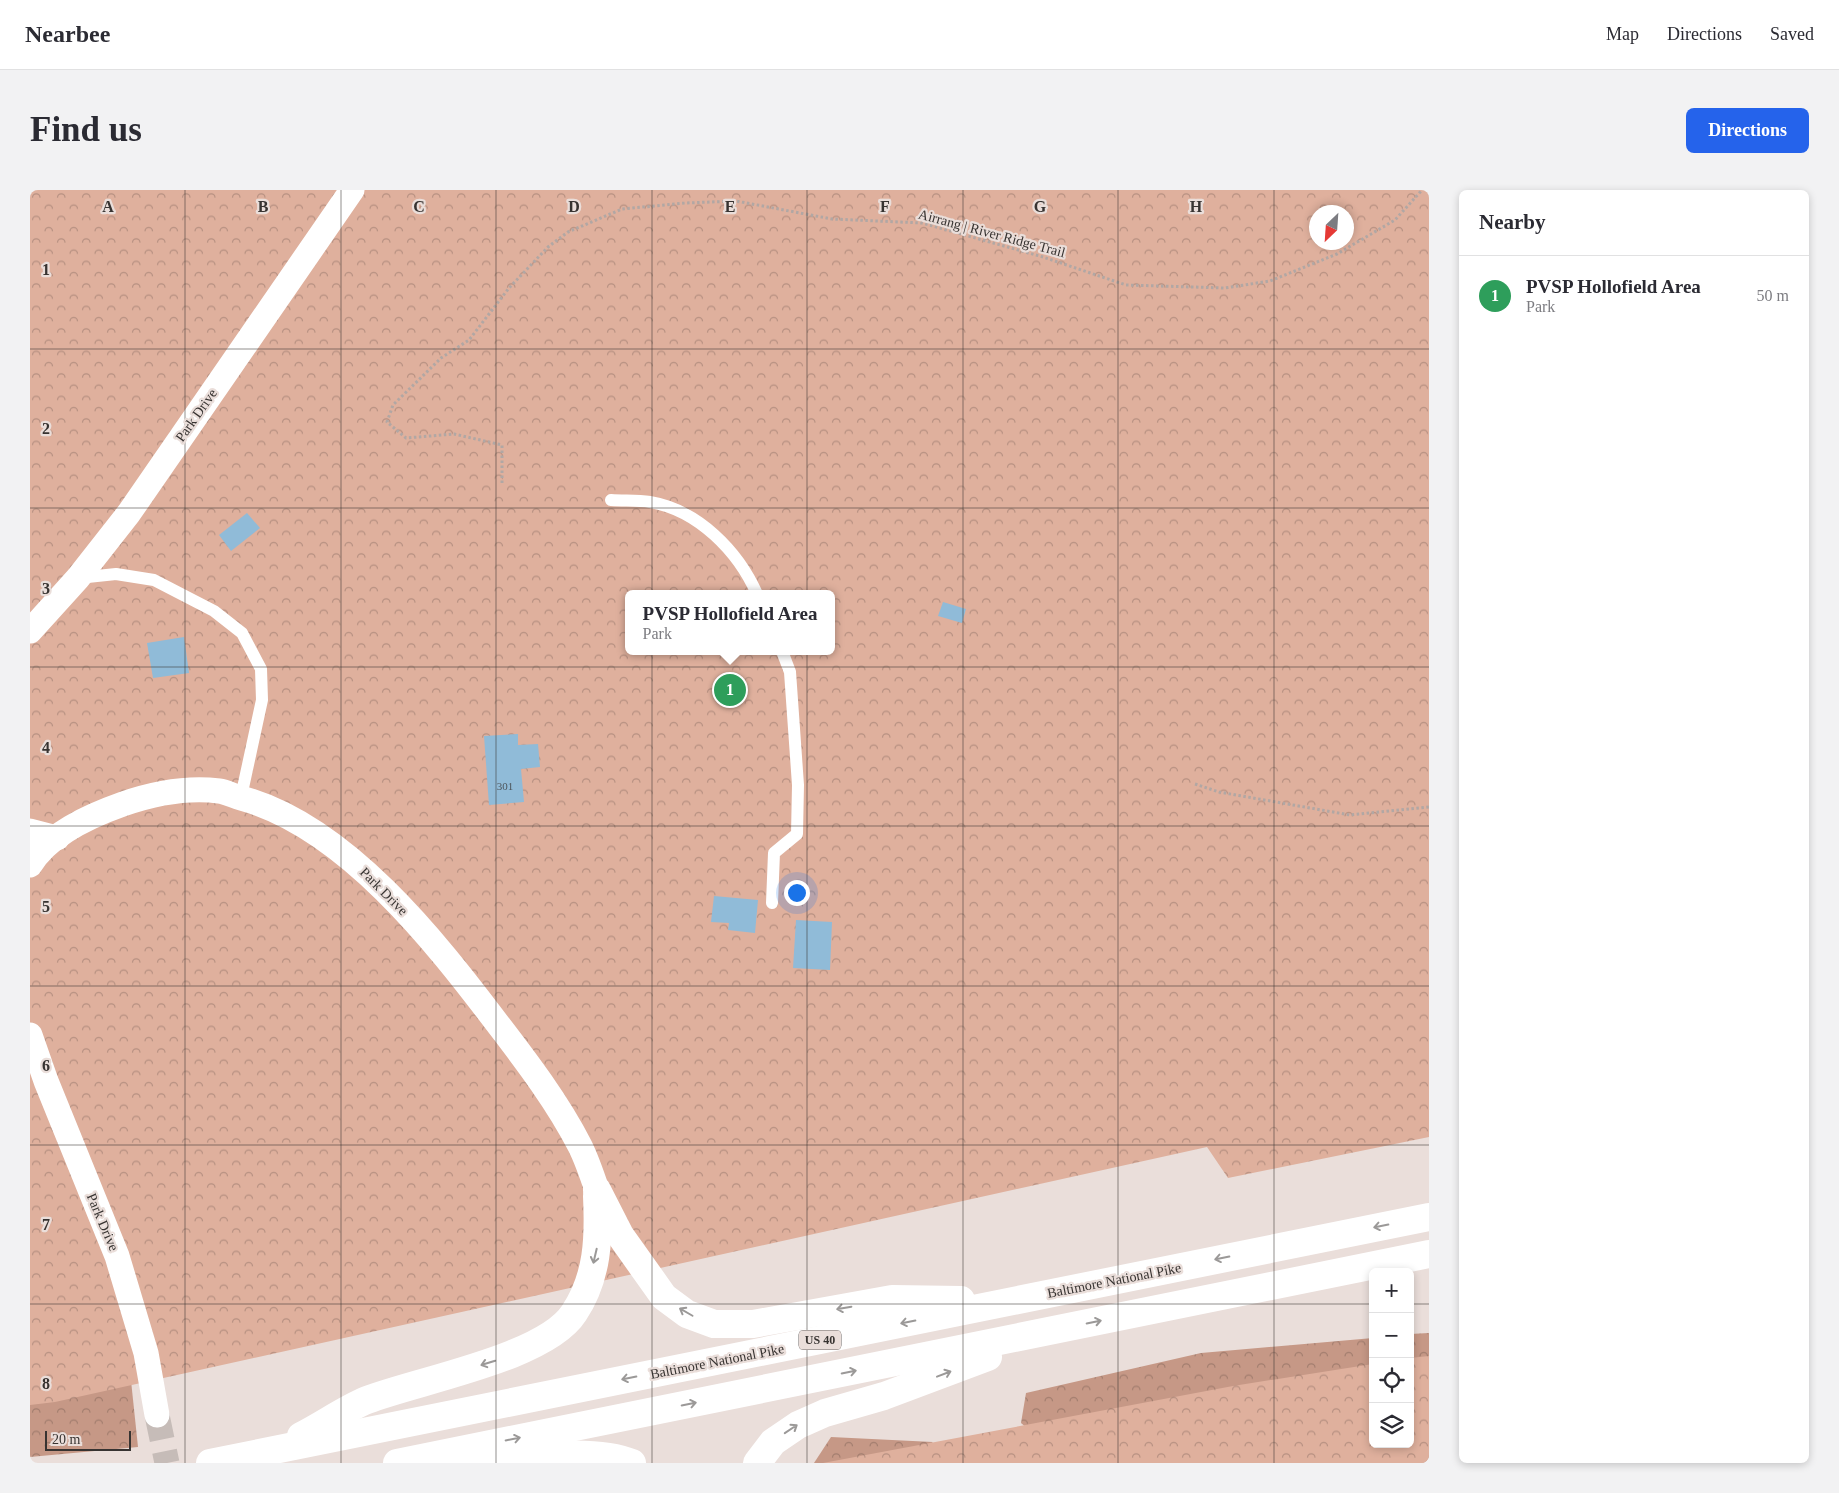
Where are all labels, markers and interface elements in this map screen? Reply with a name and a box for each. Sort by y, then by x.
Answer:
text: Nearbee [25,21,110,47]
text: Map [1606,24,1639,44]
text: Directions [1667,24,1742,44]
text: Saved [1770,24,1814,44]
button: Directions [1686,108,1809,153]
text: Find us [30,110,142,149]
text: A [102,198,114,215]
text: B [258,198,269,215]
text: C [413,198,425,215]
text: D [568,198,580,215]
text: E [725,198,735,215]
text: F [880,198,890,215]
text: G [1034,198,1047,215]
text: H [1190,198,1203,215]
north arrow [1309,205,1354,250]
street label: Airrang | River Ridge Trail [917,207,1067,260]
text: Nearby [1479,210,1546,234]
text: 1 [42,261,50,278]
text: PVSP Hollofield Area [1526,276,1701,297]
text: 1 [1491,287,1499,304]
text: 50 m [1757,287,1789,304]
text: Park [1526,298,1555,315]
street label: Park Drive [173,386,220,445]
text: 2 [42,420,50,437]
text: 3 [42,580,50,597]
popup [625,590,835,655]
text: PVSP Hollofield Area [643,603,817,624]
text: Park [643,625,672,642]
pin: 1 [714,671,746,709]
text: 4 [42,739,50,756]
house number: 301 [497,780,513,792]
street label: Park Drive [357,864,411,918]
your location [784,880,810,906]
text: 5 [42,898,50,915]
text: 6 [42,1057,50,1074]
street label: Park Drive [84,1191,121,1253]
text: 7 [42,1216,50,1233]
one-way arrow [1374,1222,1390,1231]
one-way arrow [590,1247,599,1263]
one-way arrow [1214,1254,1230,1264]
street label: Baltimore National Pike [1046,1260,1182,1301]
map controls [1369,1268,1414,1448]
button: + [1369,1268,1414,1313]
one-way arrow [837,1303,853,1313]
one-way arrow [679,1307,694,1317]
button: − [1369,1313,1414,1358]
one-way arrow [1085,1317,1101,1326]
one-way arrow [901,1318,917,1327]
road number: US 40 [799,1330,841,1350]
street label: Baltimore National Pike [649,1341,785,1382]
one-way arrow [481,1358,497,1368]
button: locate [1369,1358,1414,1403]
one-way arrow [840,1366,856,1376]
one-way arrow [935,1369,951,1378]
one-way arrow [621,1374,637,1384]
text: 8 [42,1375,50,1392]
one-way arrow [681,1399,697,1408]
button: layers [1369,1403,1414,1448]
one-way arrow [784,1424,798,1434]
scale bar [45,1428,131,1451]
text: 20 m [52,1432,80,1447]
one-way arrow [505,1434,521,1444]

